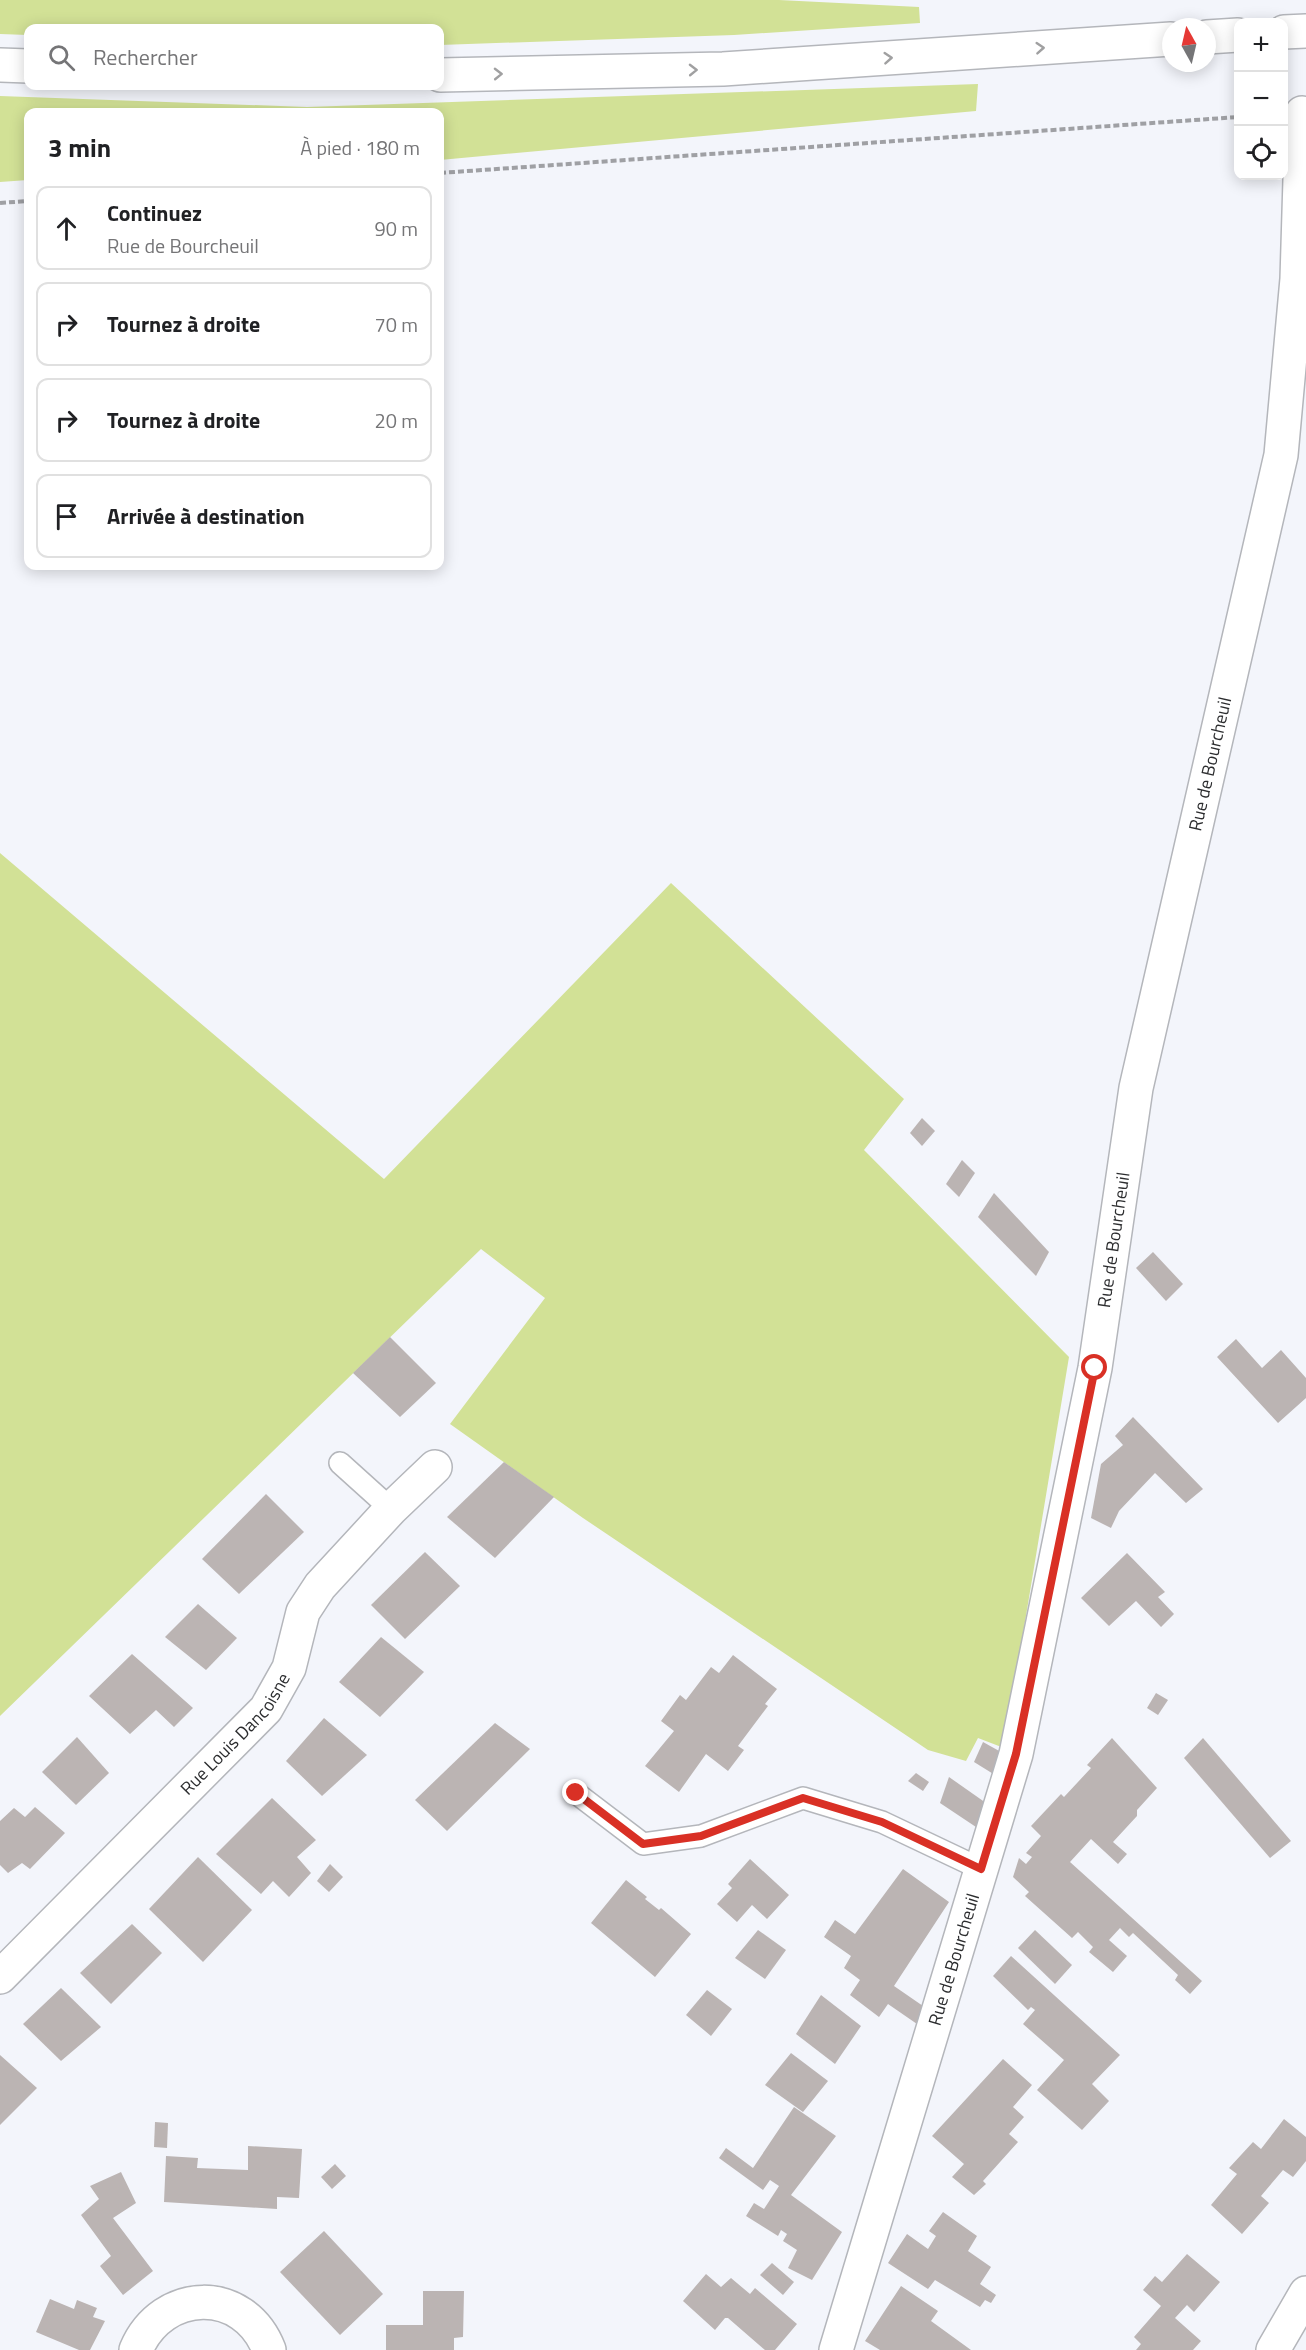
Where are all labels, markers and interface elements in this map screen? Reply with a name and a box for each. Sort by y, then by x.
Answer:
north arrow [1162,18,1216,72]
map controls [1234,18,1288,180]
button: + [1234,18,1288,72]
search box [24,24,444,90]
text: Rechercher [93,40,198,74]
icon: search [45,41,78,74]
one-way arrow [1036,42,1045,55]
one-way arrow [883,52,892,65]
one-way arrow [688,64,697,76]
one-way arrow [493,67,502,80]
button: − [1234,72,1288,126]
button: locate [1234,126,1288,180]
text: 3 min [48,128,111,167]
text: À pied · 180 m [300,132,420,163]
text: Continuez [107,196,202,230]
icon: ahead [50,212,83,245]
text: 90 m [374,213,418,244]
text: Rue de Bourcheuil [107,230,259,261]
text: Tournez à droite [107,307,260,341]
icon: right [50,308,83,341]
text: 70 m [374,309,418,340]
text: Tournez à droite [107,403,260,437]
icon: right [50,404,83,437]
text: 20 m [374,405,418,436]
text: Arrivée à destination [107,499,305,533]
icon: arrive [50,500,83,533]
street label: Rue de Bourcheuil [1181,694,1238,834]
street label: Rue de Bourcheuil [1090,1170,1137,1310]
route start [1081,1354,1107,1380]
street label: Rue Louis Dancoisne [174,1668,297,1801]
route end [562,1779,588,1805]
street label: Rue de Bourcheuil [921,1890,986,2029]

